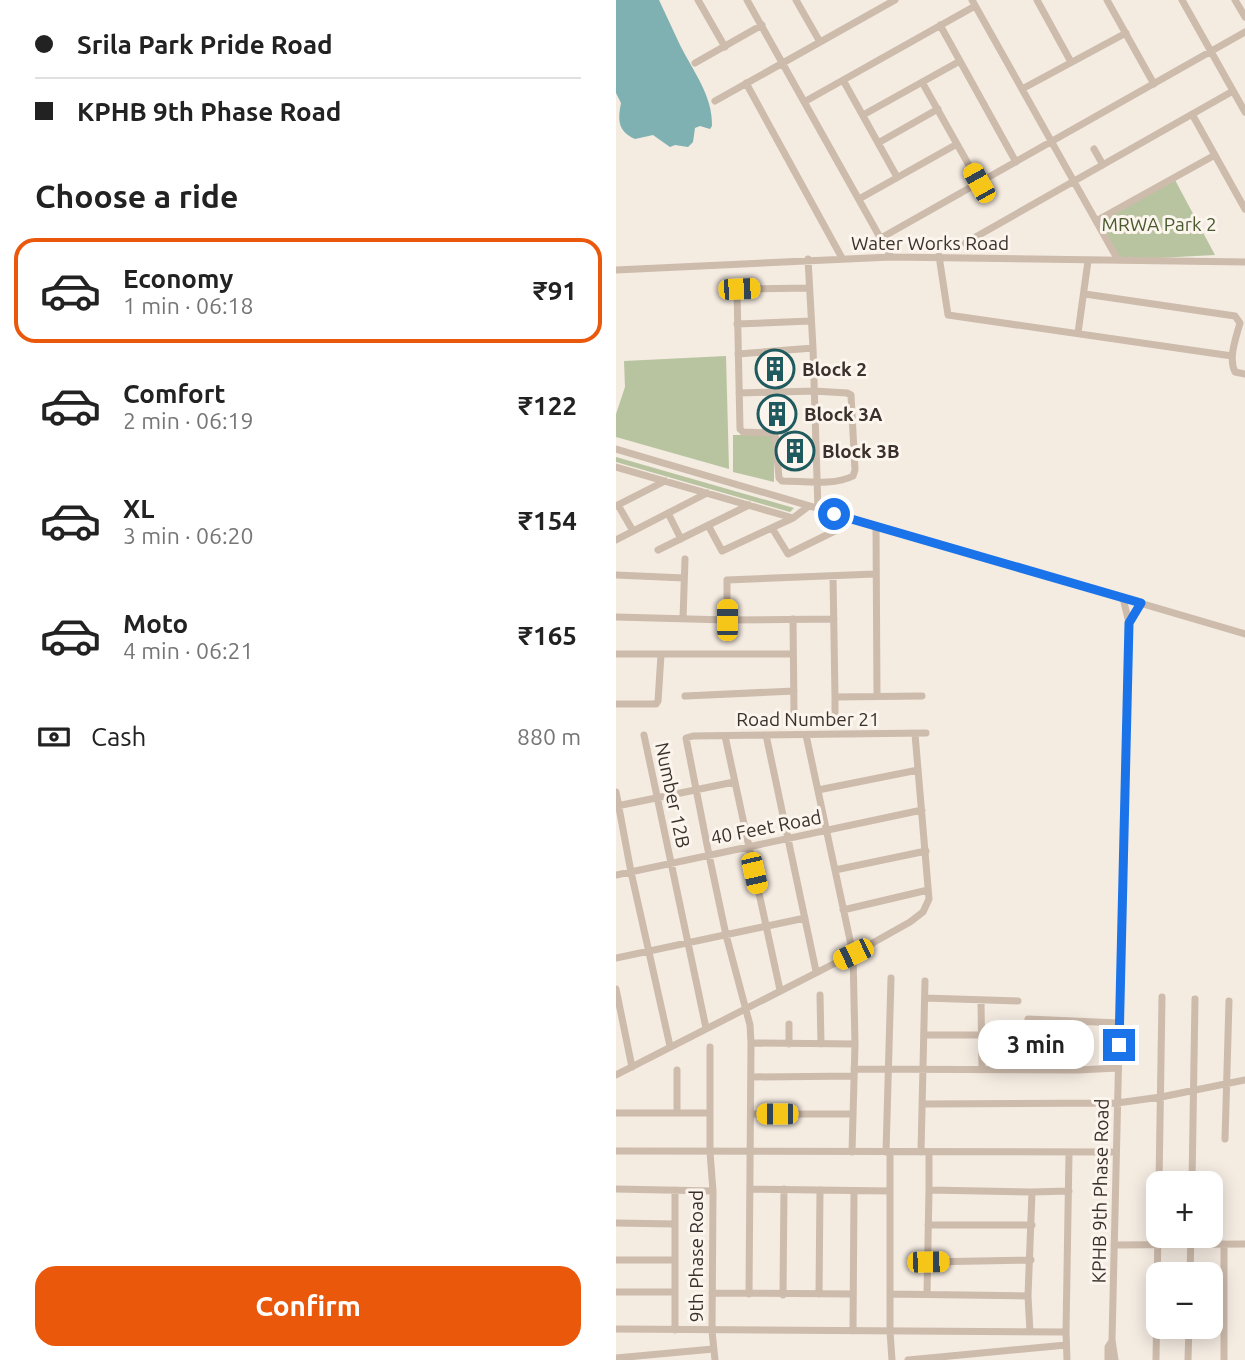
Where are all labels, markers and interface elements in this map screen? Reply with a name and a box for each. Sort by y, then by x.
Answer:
text: Srila Park Pride Road [77,30,333,59]
text: KPHB 9th Phase Road [77,97,341,126]
car [960,160,999,206]
text: Choose a ride [35,178,238,214]
park label: MRWA Park 2 [1101,213,1217,235]
street label: Water Works Road [851,232,1009,254]
icon: car [39,259,102,322]
text: Economy [123,264,233,293]
text: ₹91 [533,276,577,305]
car [718,278,761,300]
text: 1 min · 06:18 [123,293,254,318]
building icon: Block 2 [754,348,796,390]
place label: Block 2 [802,358,867,380]
icon: car [39,374,102,437]
text: Comfort [123,379,226,408]
text: ₹122 [518,391,577,420]
building icon: Block 3A [756,393,798,435]
place label: Block 3A [804,403,883,425]
text: 2 min · 06:19 [123,408,254,433]
building icon: Block 3B [774,430,816,472]
place label: Block 3B [822,440,900,462]
icon: car [39,489,102,552]
text: XL [123,494,154,523]
route start [818,498,850,530]
text: ₹154 [518,506,577,535]
text: 3 min · 06:20 [123,523,254,548]
car [717,599,738,641]
icon: car [39,604,102,667]
text: Moto [123,609,188,638]
text: ₹165 [518,621,577,650]
text: 4 min · 06:21 [123,638,254,663]
street label: Road Number 21 [736,708,880,730]
icon: cash [35,718,73,756]
text: Cash [91,722,146,751]
text: 880 m [517,724,581,749]
street label: Number 12B [651,740,695,850]
street label: 40 Feet Road [709,805,823,849]
car [740,850,769,896]
car [830,935,877,973]
callout: 3 min [979,1020,1094,1070]
route end [1103,1029,1135,1061]
text: 3 min [1007,1032,1065,1057]
street label: KPHB 9th Phase Road [1087,1098,1113,1284]
car [757,1104,799,1125]
map controls [1146,1171,1223,1339]
button: + [1146,1171,1223,1248]
street label: 9th Phase Road [685,1190,707,1322]
car [907,1251,950,1273]
button: − [1146,1262,1223,1339]
button: Confirm [35,1266,581,1346]

